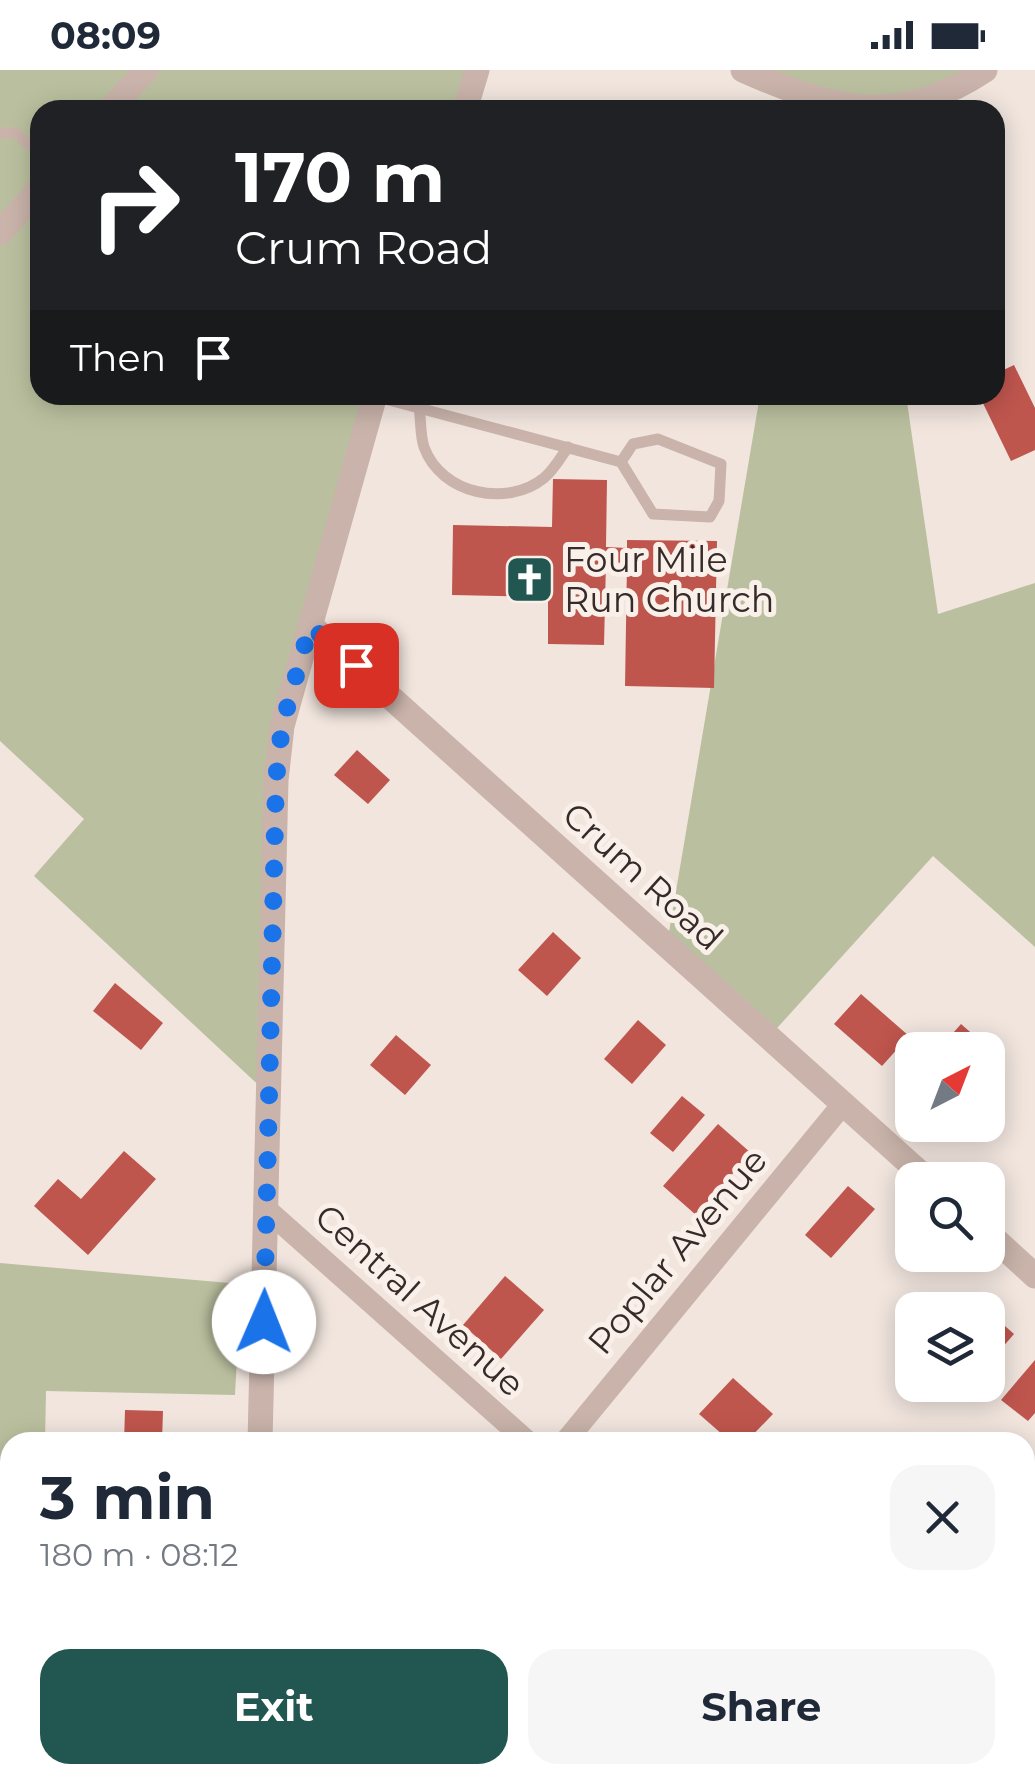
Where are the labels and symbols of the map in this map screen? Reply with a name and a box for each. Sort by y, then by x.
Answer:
place label: Four Mile Run Church [564,538,774,621]
church icon: Four Mile Run Church [503,553,555,605]
pin [314,623,399,708]
street label: Crum Road [554,793,732,959]
north arrow [895,1032,1005,1142]
street label: Poplar Avenue [578,1139,776,1363]
street label: Central Avenue [306,1195,534,1405]
position arrow [212,1270,316,1374]

